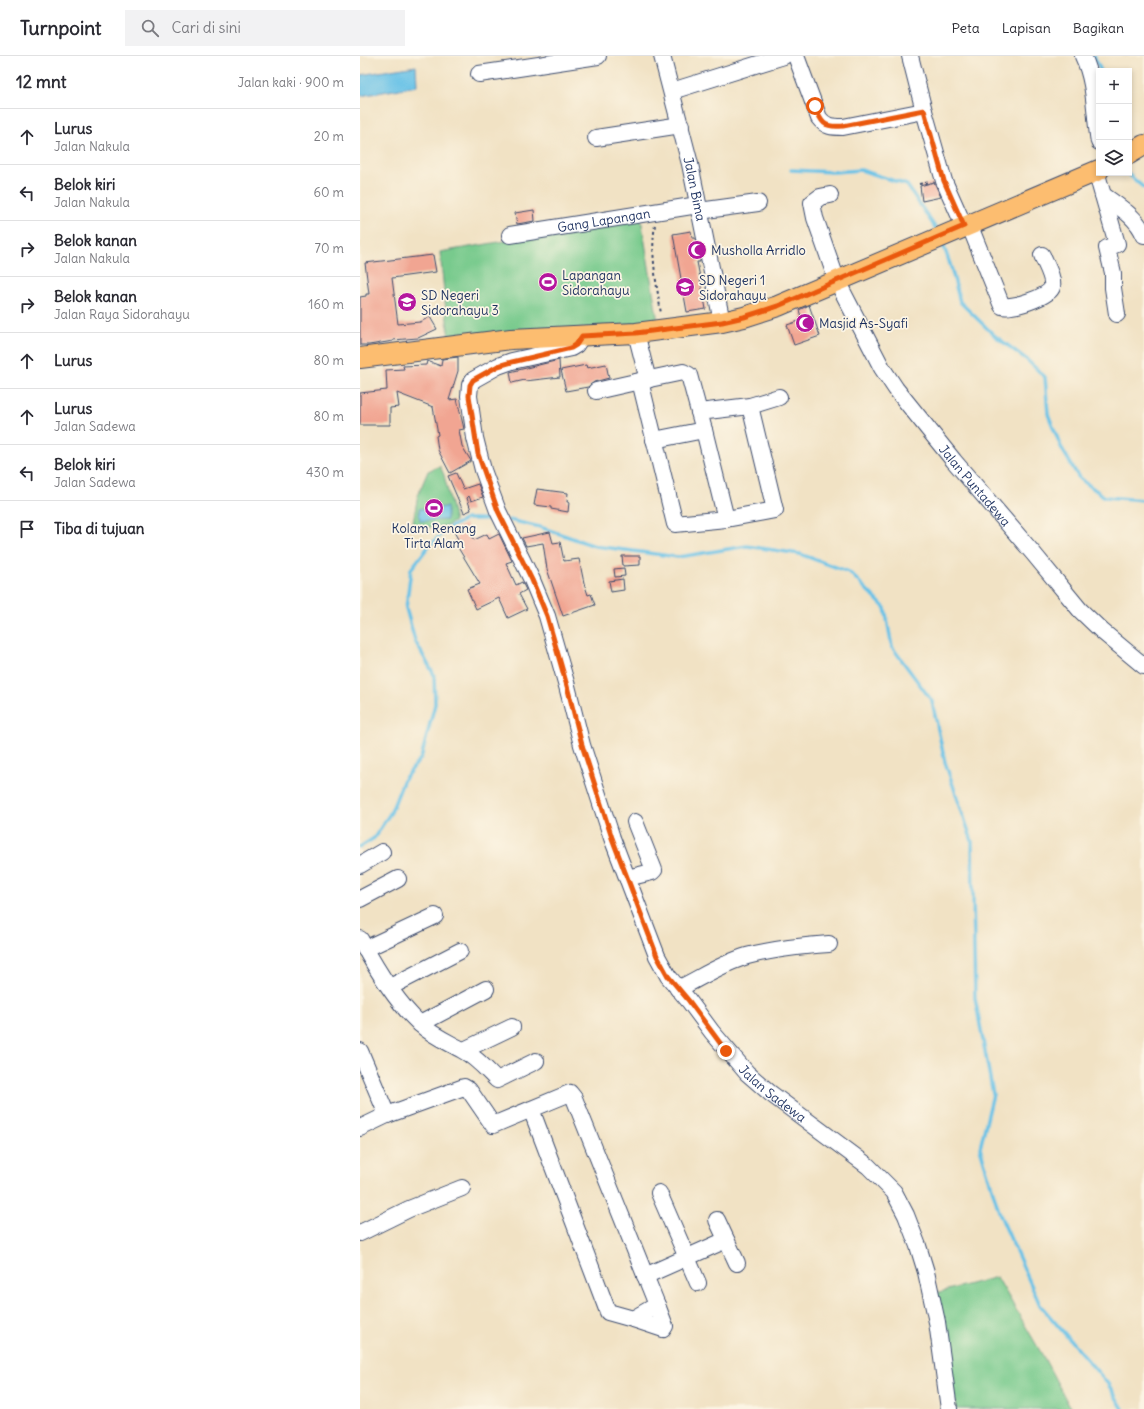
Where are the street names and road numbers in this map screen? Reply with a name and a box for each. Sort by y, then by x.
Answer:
street label: Jalan Bima [680,155,710,223]
street label: Gang Lapangan [556,204,652,236]
street label: Jalan Puntadewa [936,441,1015,530]
street label: Jalan Sadewa [735,1061,810,1126]

